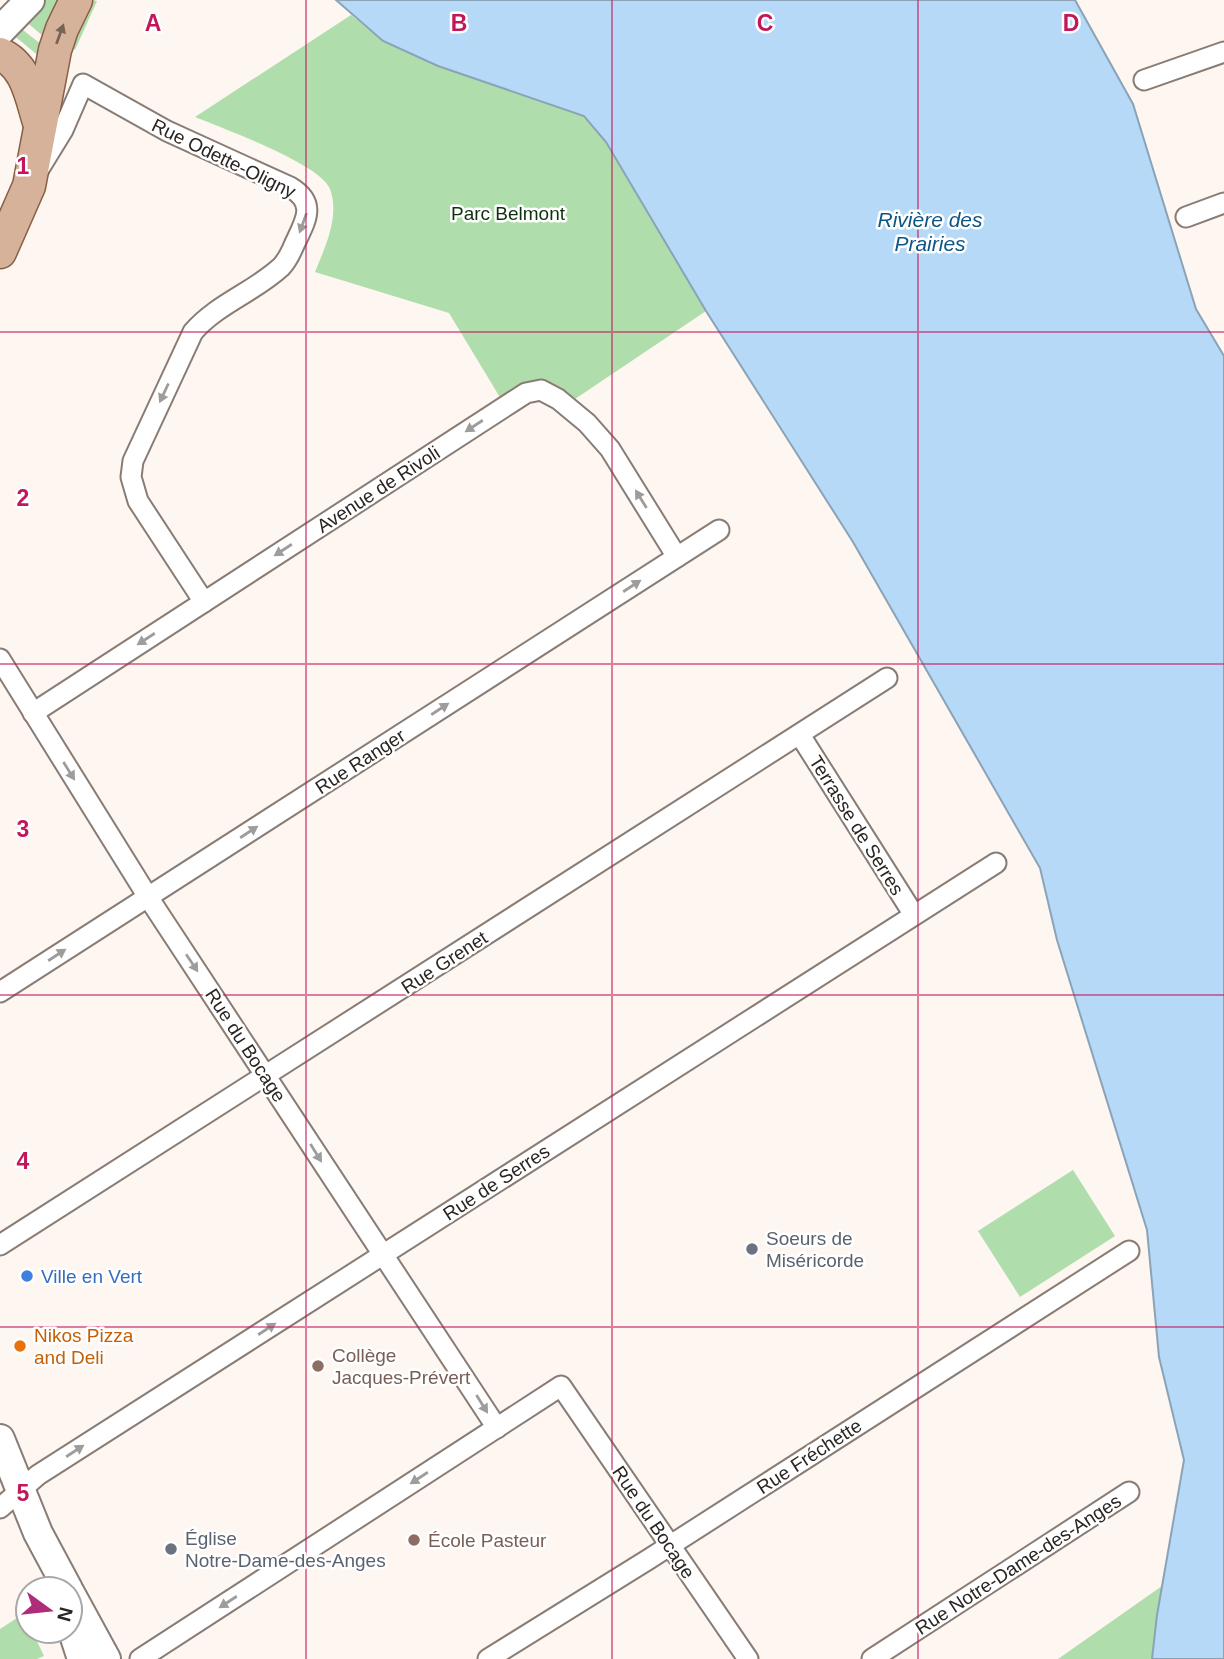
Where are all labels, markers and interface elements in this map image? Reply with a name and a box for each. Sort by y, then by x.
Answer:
text: A [145,10,161,36]
text: B [451,10,467,36]
text: C [757,10,773,36]
text: D [1063,10,1079,36]
one-way arrow [55,23,66,44]
street label: Rue Odette-Oligny [148,115,300,203]
text: 1 [17,153,30,179]
park label: Parc Belmont [451,203,566,224]
water label: Rivière des Prairies [877,208,983,255]
one-way arrow [297,213,308,234]
one-way arrow [158,383,170,403]
one-way arrow [464,420,484,433]
street label: Avenue de Rivoli [313,442,444,537]
text: 2 [17,485,29,511]
one-way arrow [634,490,648,508]
one-way arrow [274,544,293,557]
one-way arrow [622,579,641,592]
one-way arrow [137,633,156,646]
one-way arrow [431,702,450,715]
street label: Rue Ranger [312,724,410,798]
street label: Terrasse de Serres [805,752,908,899]
one-way arrow [63,761,76,781]
text: 3 [17,816,29,842]
one-way arrow [239,825,258,838]
street label: Rue Grenet [397,926,492,998]
one-way arrow [48,948,67,961]
one-way arrow [185,953,198,972]
street label: Rue du Bocage [201,985,290,1106]
street label: Rue de Serres [439,1140,553,1225]
one-way arrow [310,1143,323,1163]
text: 4 [17,1148,30,1174]
place label: Soeurs de Miséricorde [766,1228,864,1271]
marker: Soeurs de Miséricorde [744,1241,760,1257]
place label: Ville en Vert [41,1266,143,1287]
marker: Ville en Vert [19,1268,35,1284]
one-way arrow [257,1322,277,1335]
place label: Nikos Pizza and Deli [34,1325,134,1368]
marker: Nikos Pizza and Deli [12,1338,28,1354]
place label: Collège Jacques-Prévert [332,1345,471,1388]
marker: Collège Jacques-Prévert [310,1358,326,1374]
one-way arrow [475,1395,488,1414]
street label: Rue Fréchette [753,1415,865,1498]
one-way arrow [66,1445,85,1458]
street label: Rue du Bocage [608,1462,699,1582]
one-way arrow [409,1472,429,1485]
text: 5 [17,1480,30,1506]
street label: Rue Notre-Dame-des-Anges [912,1490,1125,1639]
place label: Église Notre-Dame-des-Anges [185,1528,386,1571]
place label: École Pasteur [428,1530,547,1551]
marker: École Pasteur [406,1532,422,1548]
marker: Église Notre-Dame-des-Anges [163,1541,179,1557]
north arrow [14,1575,84,1645]
one-way arrow [219,1595,237,1609]
text: N [53,1605,77,1624]

